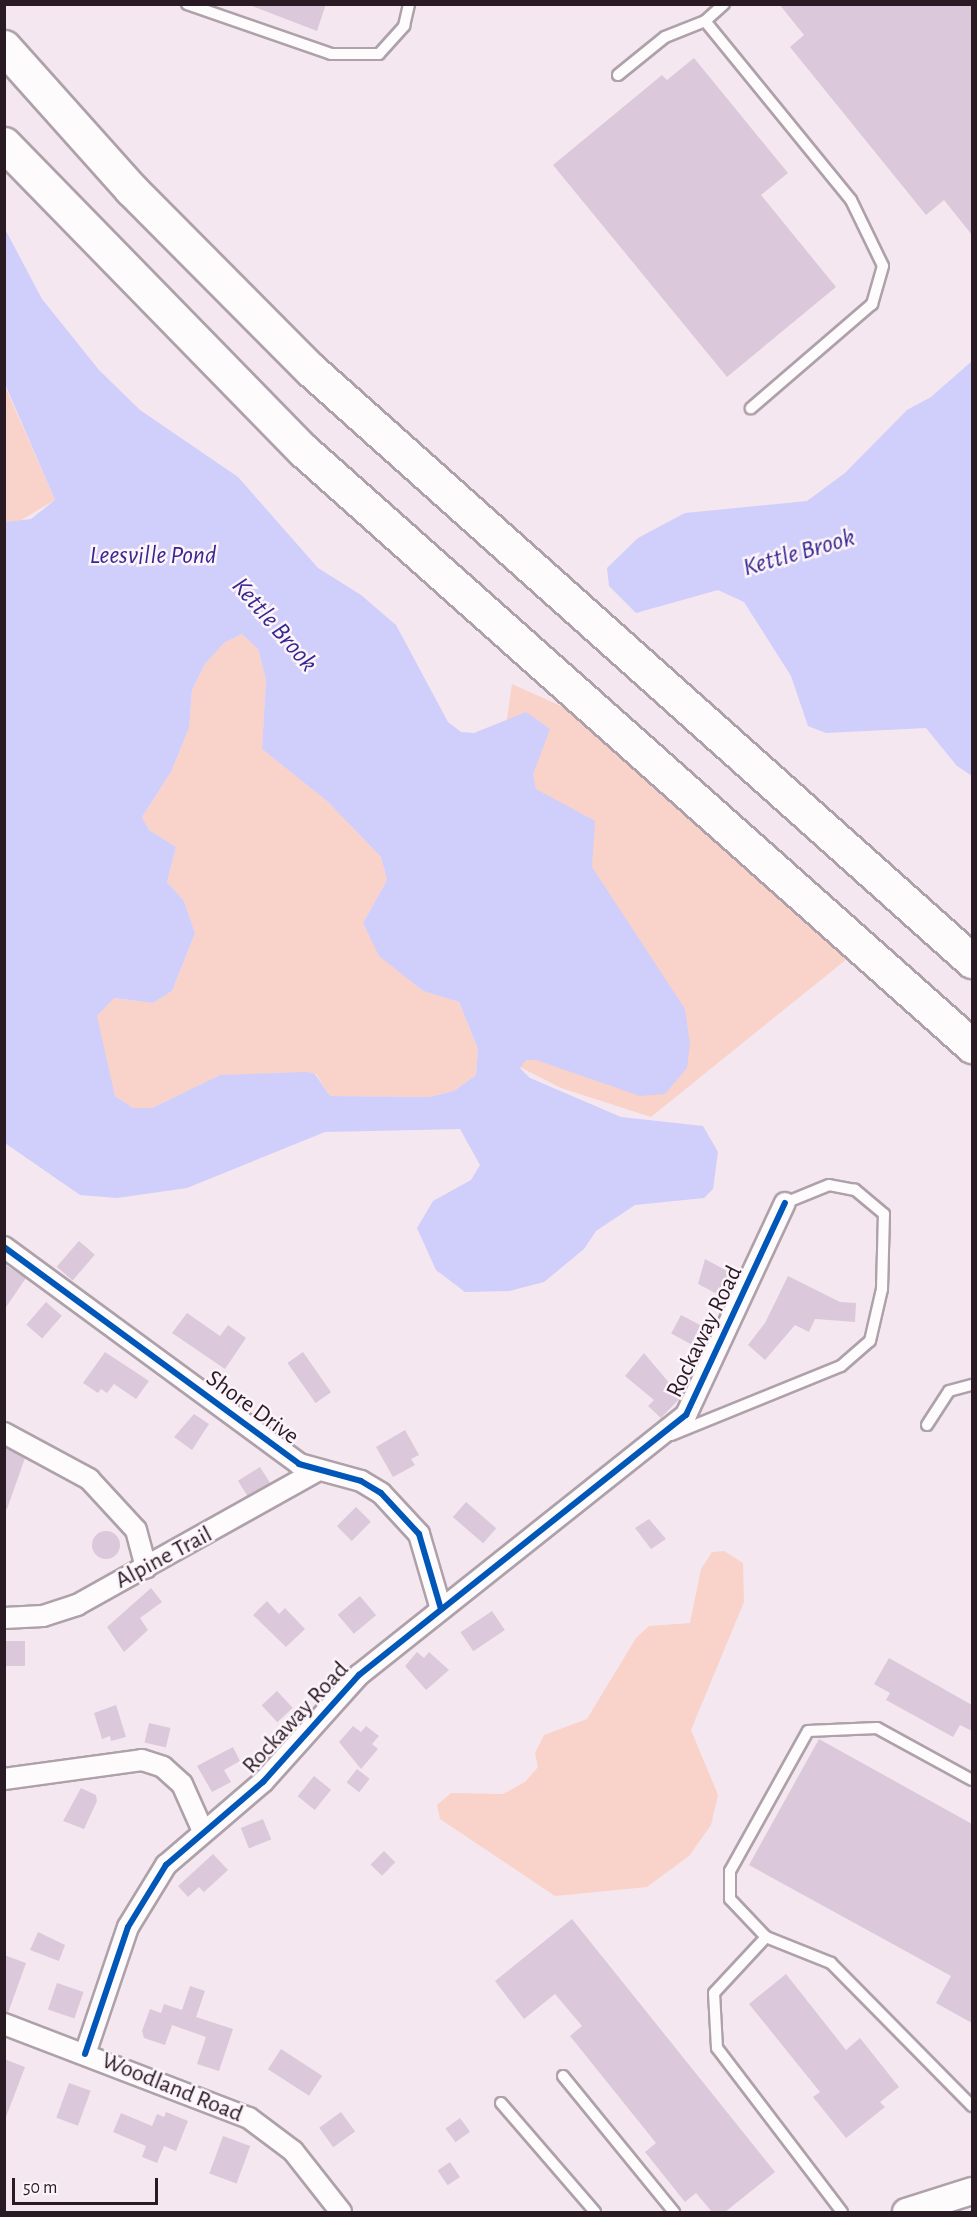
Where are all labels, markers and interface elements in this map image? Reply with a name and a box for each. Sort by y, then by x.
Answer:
water label: Kettle Brook [739,522,859,584]
water label: Leesville Pond [90,540,216,572]
water label: Kettle Brook [225,571,323,679]
street label: Rockaway Road [661,1261,749,1403]
street label: Shore Drive [200,1365,304,1451]
street label: Alpine Trail [111,1520,217,1596]
street label: Rockaway Road [237,1656,355,1780]
street label: Woodland Road [97,2047,247,2129]
scale bar [15,2166,160,2204]
text: 50 m [23,2179,57,2197]

